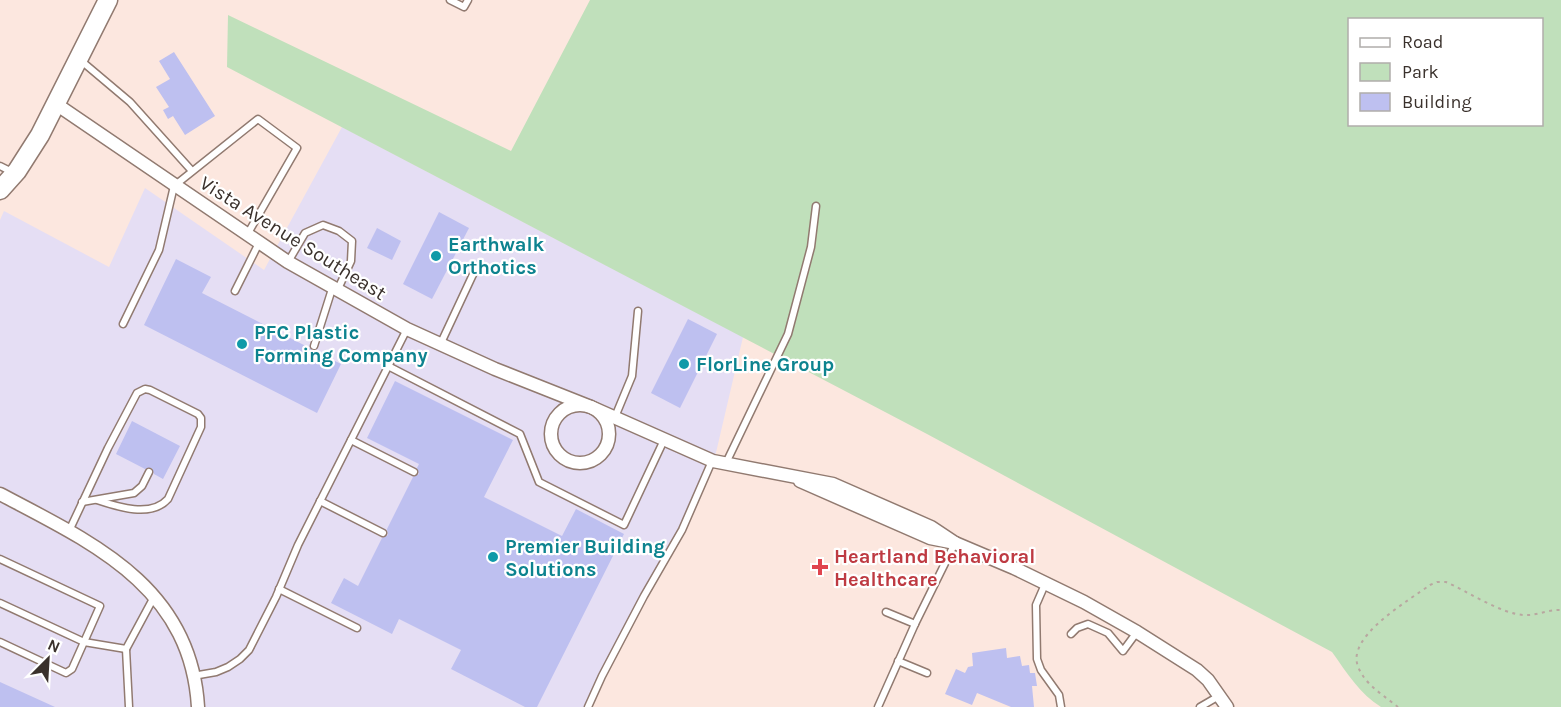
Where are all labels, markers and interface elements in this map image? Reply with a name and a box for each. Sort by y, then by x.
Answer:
legend [1348,18,1543,126]
text: Road [1402,31,1443,53]
text: Park [1402,61,1439,83]
text: Building [1402,91,1472,113]
street label: Vista Avenue Southeast [195,171,391,305]
place label: Earthwalk Orthotics [448,233,545,279]
marker: Earthwalk Orthotics [429,249,443,263]
place label: PFC Plastic Forming Company [254,321,428,367]
marker: PFC Plastic Forming Company [235,337,249,351]
place label: FlorLine Group [696,353,834,376]
marker: FlorLine Group [677,357,691,371]
place label: Premier Building Solutions [505,535,666,581]
place label: Heartland Behavioral Healthcare [834,545,1035,591]
marker: Premier Building Solutions [486,550,500,564]
marker: Heartland Behavioral Healthcare [811,558,829,576]
north arrow [18,629,78,689]
text: N [45,635,63,657]

